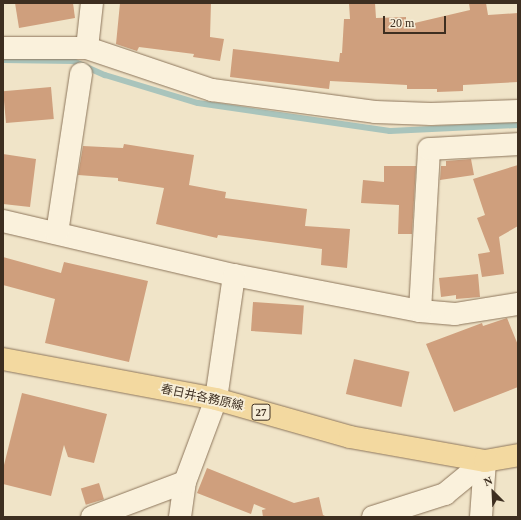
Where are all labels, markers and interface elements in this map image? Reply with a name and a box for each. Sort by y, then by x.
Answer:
scale bar [385,8,448,34]
text: 20 m [390,16,414,30]
street label: 春日井各務原線 [159,382,245,414]
road number: 27 [251,403,271,421]
north arrow [473,472,513,512]
text: N [482,474,494,488]

